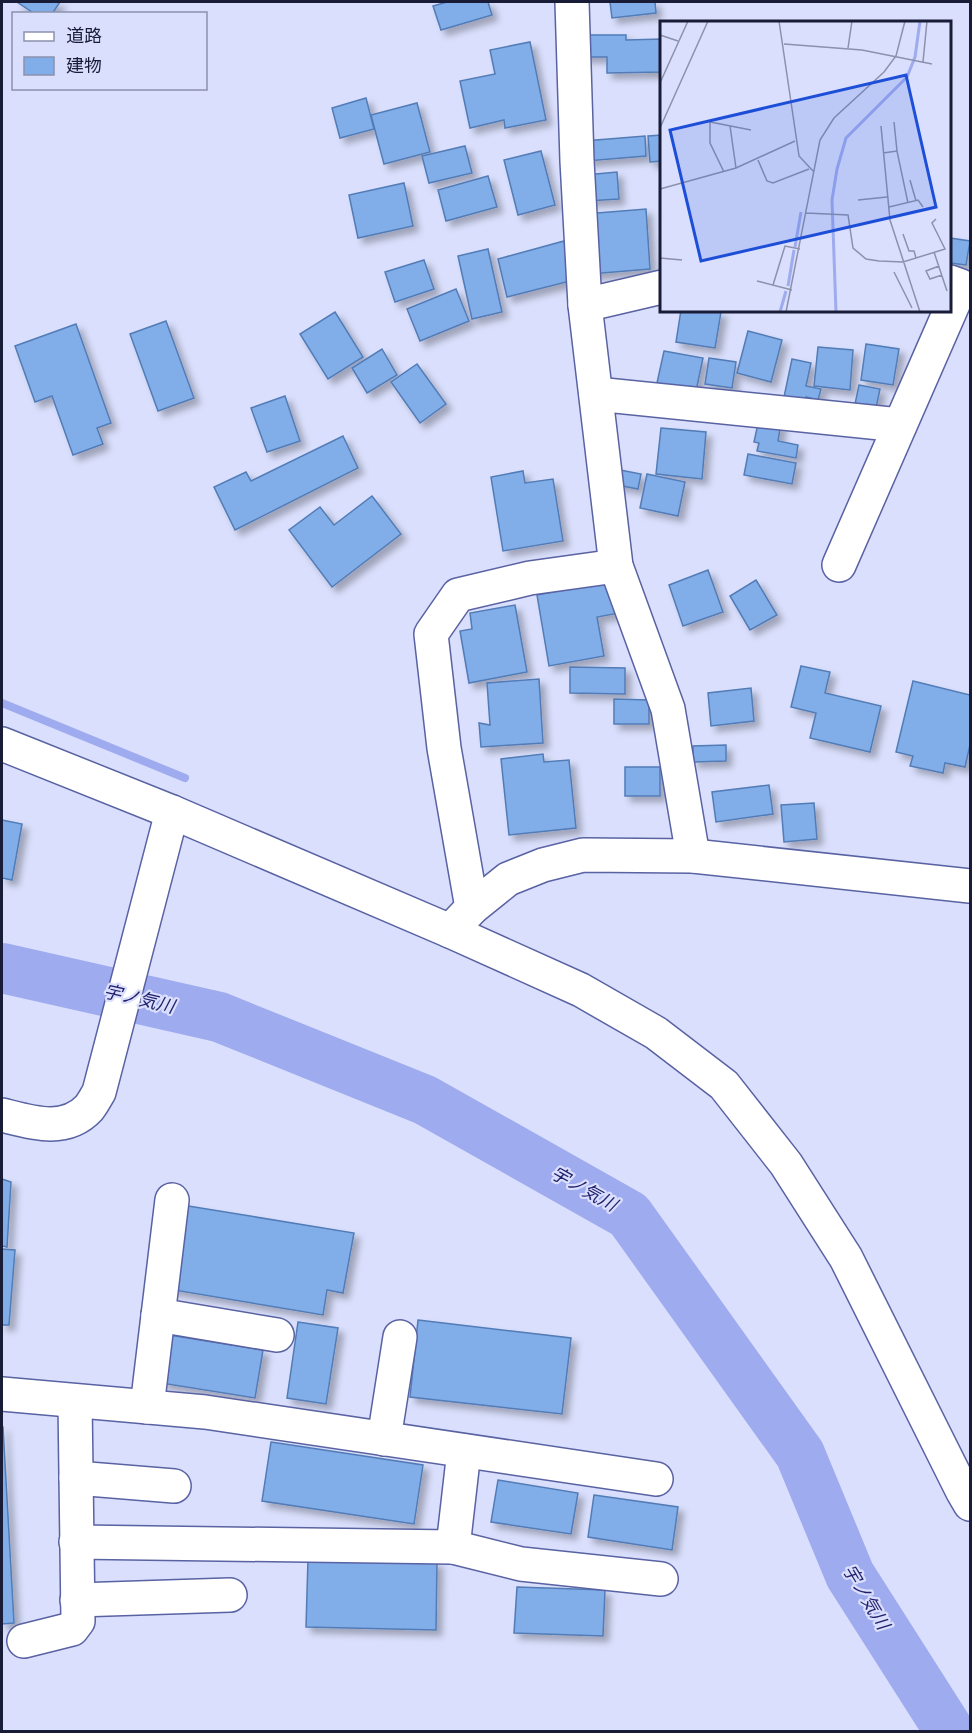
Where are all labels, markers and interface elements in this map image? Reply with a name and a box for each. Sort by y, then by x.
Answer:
legend [12,12,207,90]
inset map [660,21,951,312]
text: 道路 [66,25,102,47]
text: 建物 [66,55,102,77]
water label: 宇ノ気川 [101,980,179,1018]
water label: 宇ノ気川 [547,1162,623,1217]
water label: 宇ノ気川 [838,1560,895,1635]

